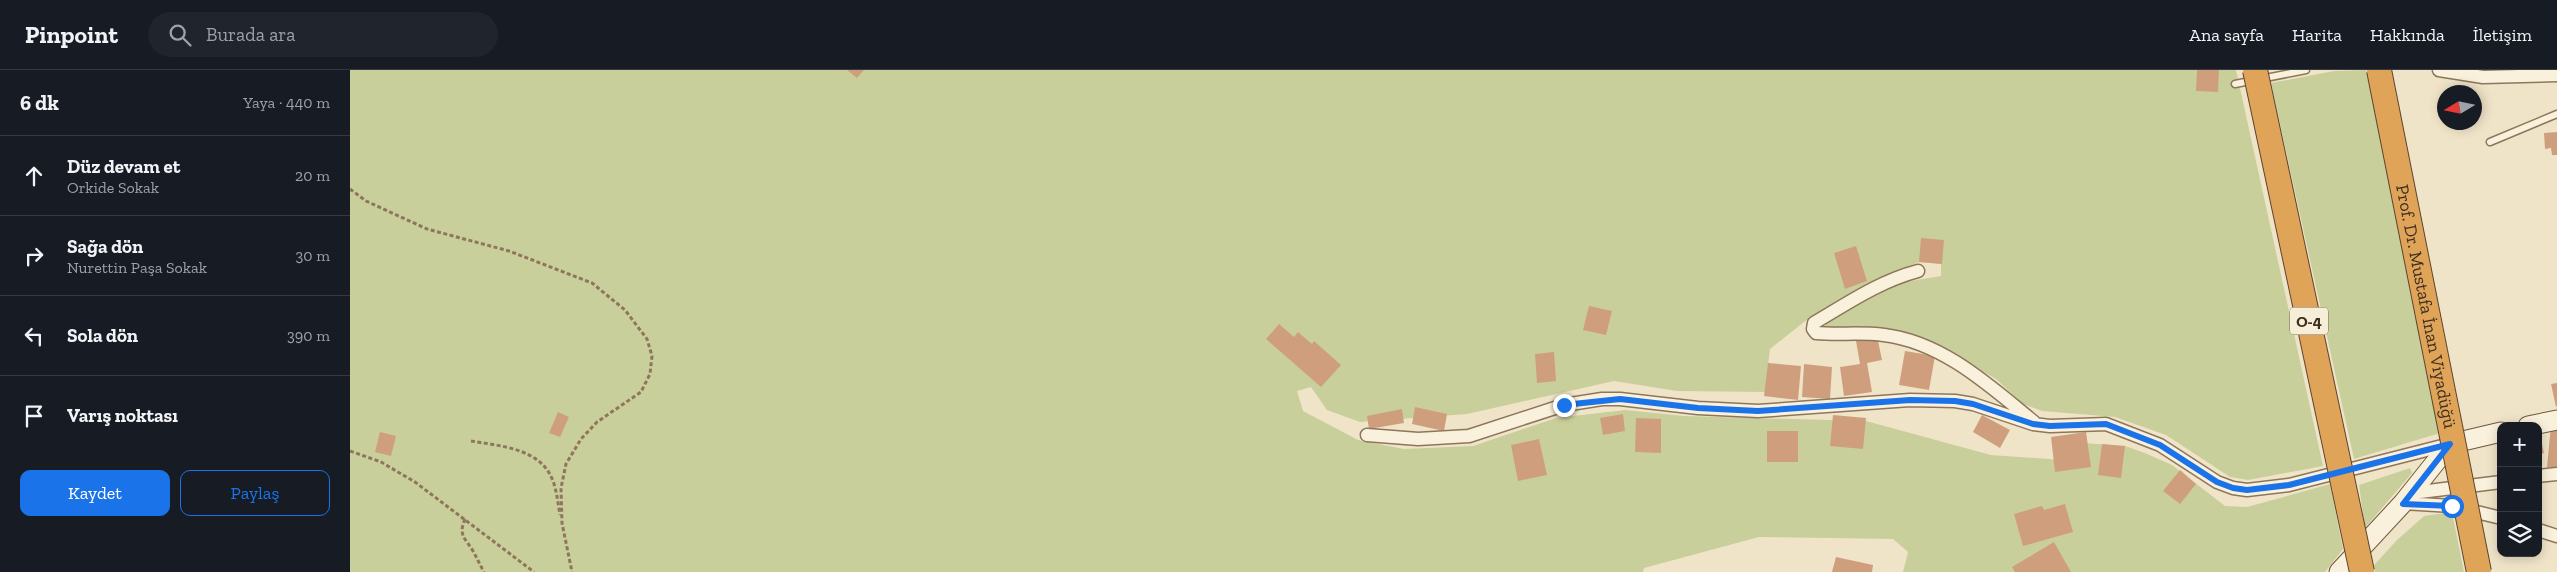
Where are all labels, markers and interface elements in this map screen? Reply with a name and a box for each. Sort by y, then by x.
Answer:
search box [148,12,498,57]
text: Pinpoint [25,20,118,49]
icon: search [166,21,194,49]
text: Burada ara [206,23,296,46]
text: Ana sayfa [2189,24,2264,46]
text: Harita [2292,24,2342,46]
text: Hakkında [2370,24,2445,46]
text: İletişim [2473,24,2532,46]
north arrow [2437,85,2482,130]
text: 6 dk [20,90,59,115]
text: Yaya · 440 m [243,93,330,112]
text: Düz devam et [67,155,180,178]
icon: ahead [20,162,48,190]
text: 20 m [295,166,330,185]
text: Orkide Sokak [67,178,159,197]
street label: Prof. Dr. Mustafa İnan Viyadüğü [2391,182,2461,430]
text: Sağa dön [67,235,143,258]
icon: right [20,242,48,270]
text: 30 m [296,246,330,265]
text: Nurettin Paşa Sokak [67,258,207,277]
road number: O-4 [2290,308,2328,334]
icon: left [20,322,48,350]
text: Sola dön [67,324,138,347]
text: 390 m [287,326,330,345]
route end [1553,394,1576,417]
icon: arrive [20,402,48,430]
text: Varış noktası [67,404,178,427]
map controls [2497,422,2542,557]
button: + [2497,422,2542,467]
button: − [2497,467,2542,512]
button: Kaydet [20,470,170,516]
button: Paylaş [180,470,330,516]
route start [2441,495,2464,518]
button: layers [2497,512,2542,557]

